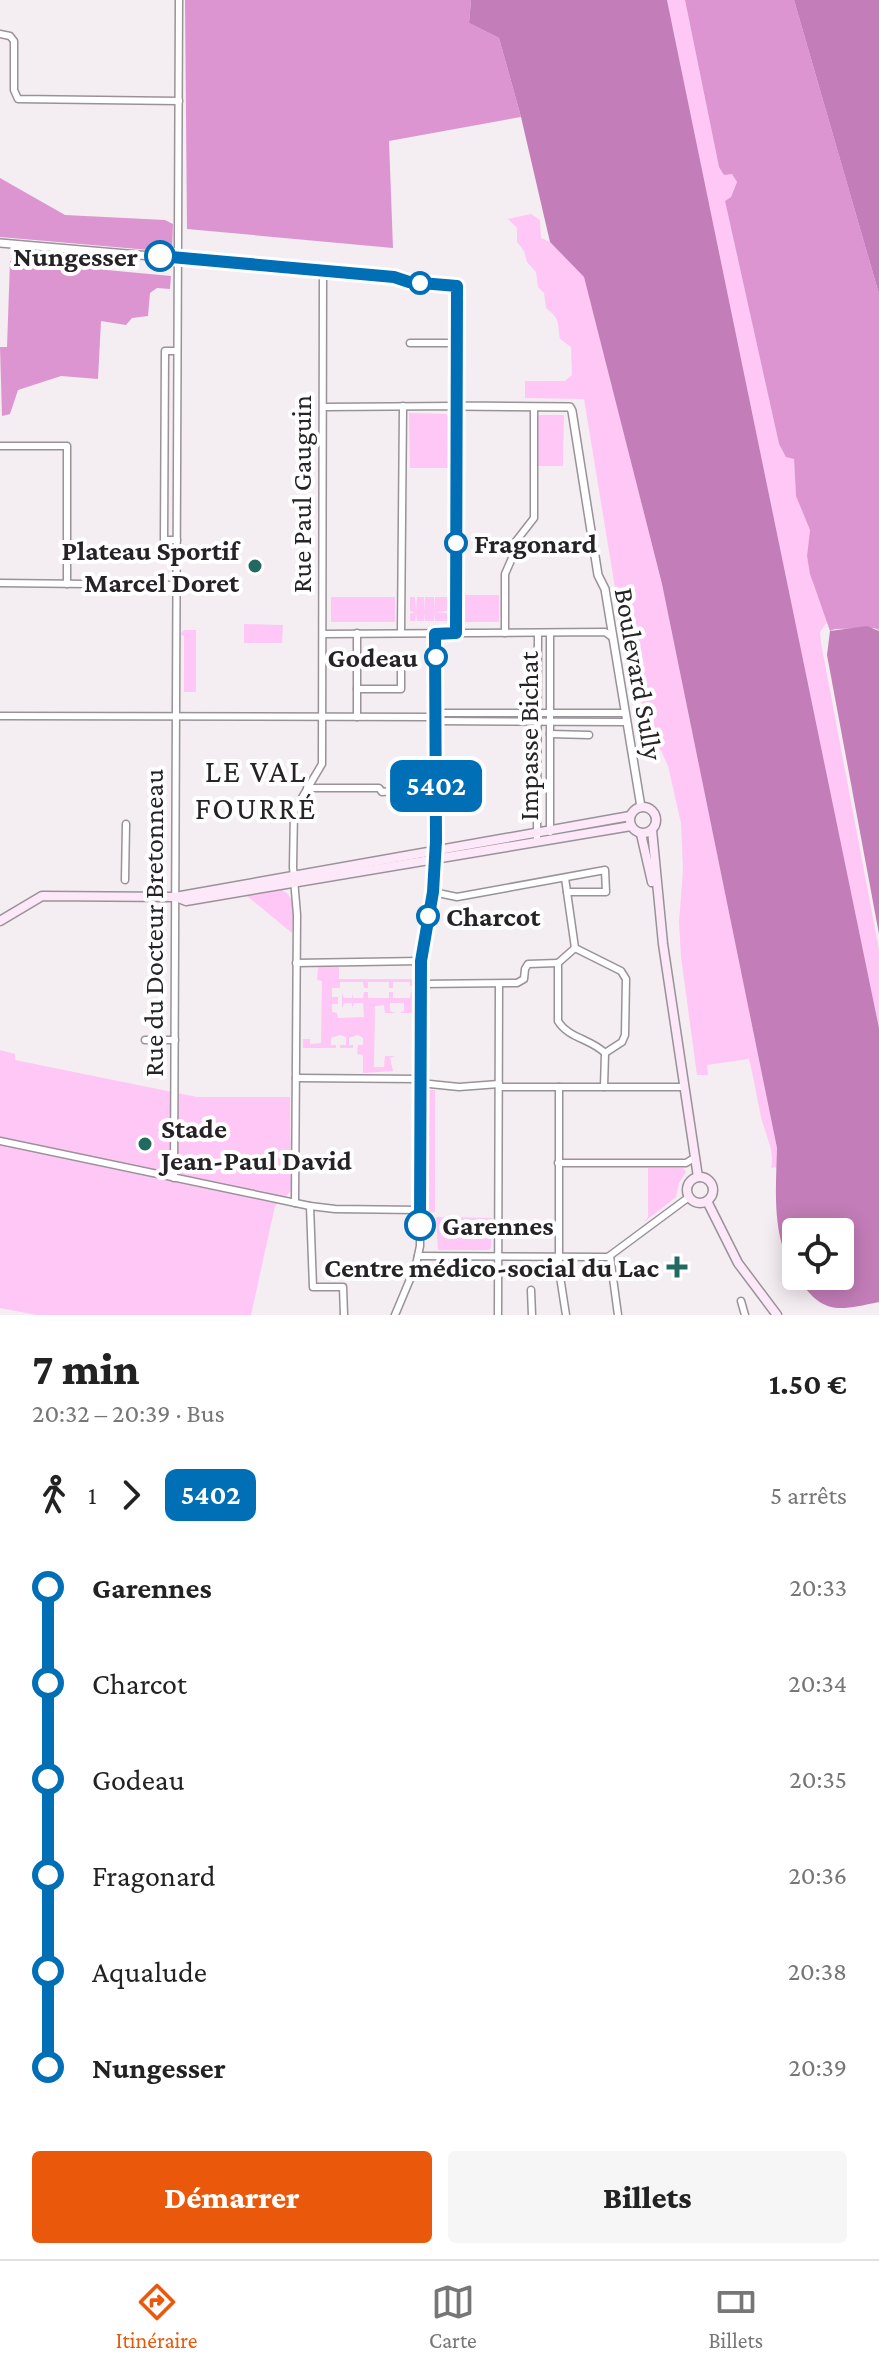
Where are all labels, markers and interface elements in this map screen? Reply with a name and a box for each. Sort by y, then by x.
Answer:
place label: Nungesser [13,241,138,272]
marker: Nungesser [145,241,175,271]
unlabelled marker [409,272,431,294]
street label: Rue Paul Gauguin [286,395,317,593]
place label: Fragonard [474,528,597,559]
marker: Fragonard [445,532,467,554]
place label: Plateau Sportif Marcel Doret [62,535,241,598]
marker: Plateau Sportif Marcel Doret [246,557,264,575]
street label: Boulevard Sully [609,586,670,764]
place label: Godeau [328,642,418,673]
marker: Godeau [425,646,447,668]
street label: Impasse Bichat [513,650,544,821]
district label: LE VAL FOURRÉ [195,753,317,826]
line badge: 5402 [380,760,492,812]
street label: Rue du Docteur Bretonneau [138,769,169,1077]
text: 5402 [406,770,466,801]
place label: Charcot [446,901,541,932]
marker: Charcot [417,905,439,927]
place label: Stade Jean-Paul David [158,1113,353,1176]
marker: Stade Jean-Paul David [136,1135,154,1153]
marker: Garennes [405,1210,435,1240]
place label: Garennes [442,1210,554,1241]
map controls [782,1218,854,1290]
button: locate [782,1218,854,1290]
place label: Centre médico-social du Lac [324,1252,659,1283]
marker: Centre médico-social du Lac [666,1256,688,1278]
text: 7 min [32,1345,139,1393]
text: 1.50 € [769,1367,847,1400]
text: 20:32 – 20:39 · Bus [32,1399,225,1428]
icon: walk [32,1473,76,1517]
icon: forward [109,1473,153,1517]
text: 5402 [181,1479,240,1510]
text: 1 [88,1481,97,1510]
text: 5 arrêts [770,1481,847,1510]
text: Garennes [92,1571,212,1604]
text: 20:33 [789,1573,847,1602]
text: Charcot [92,1667,187,1700]
text: 20:34 [788,1669,847,1698]
text: Godeau [92,1763,185,1796]
text: 20:35 [789,1765,847,1794]
text: Fragonard [92,1859,216,1892]
text: 20:36 [788,1861,847,1890]
text: Aqualude [92,1955,207,1988]
text: 20:38 [788,1957,847,1986]
text: Nungesser [92,2051,226,2084]
text: 20:39 [789,2053,847,2082]
button: Démarrer [32,2151,432,2243]
button: Billets [448,2151,847,2243]
tab: Itinéraire [116,2280,197,2353]
tab: Carte [429,2280,477,2353]
tab: Billets [708,2280,763,2353]

